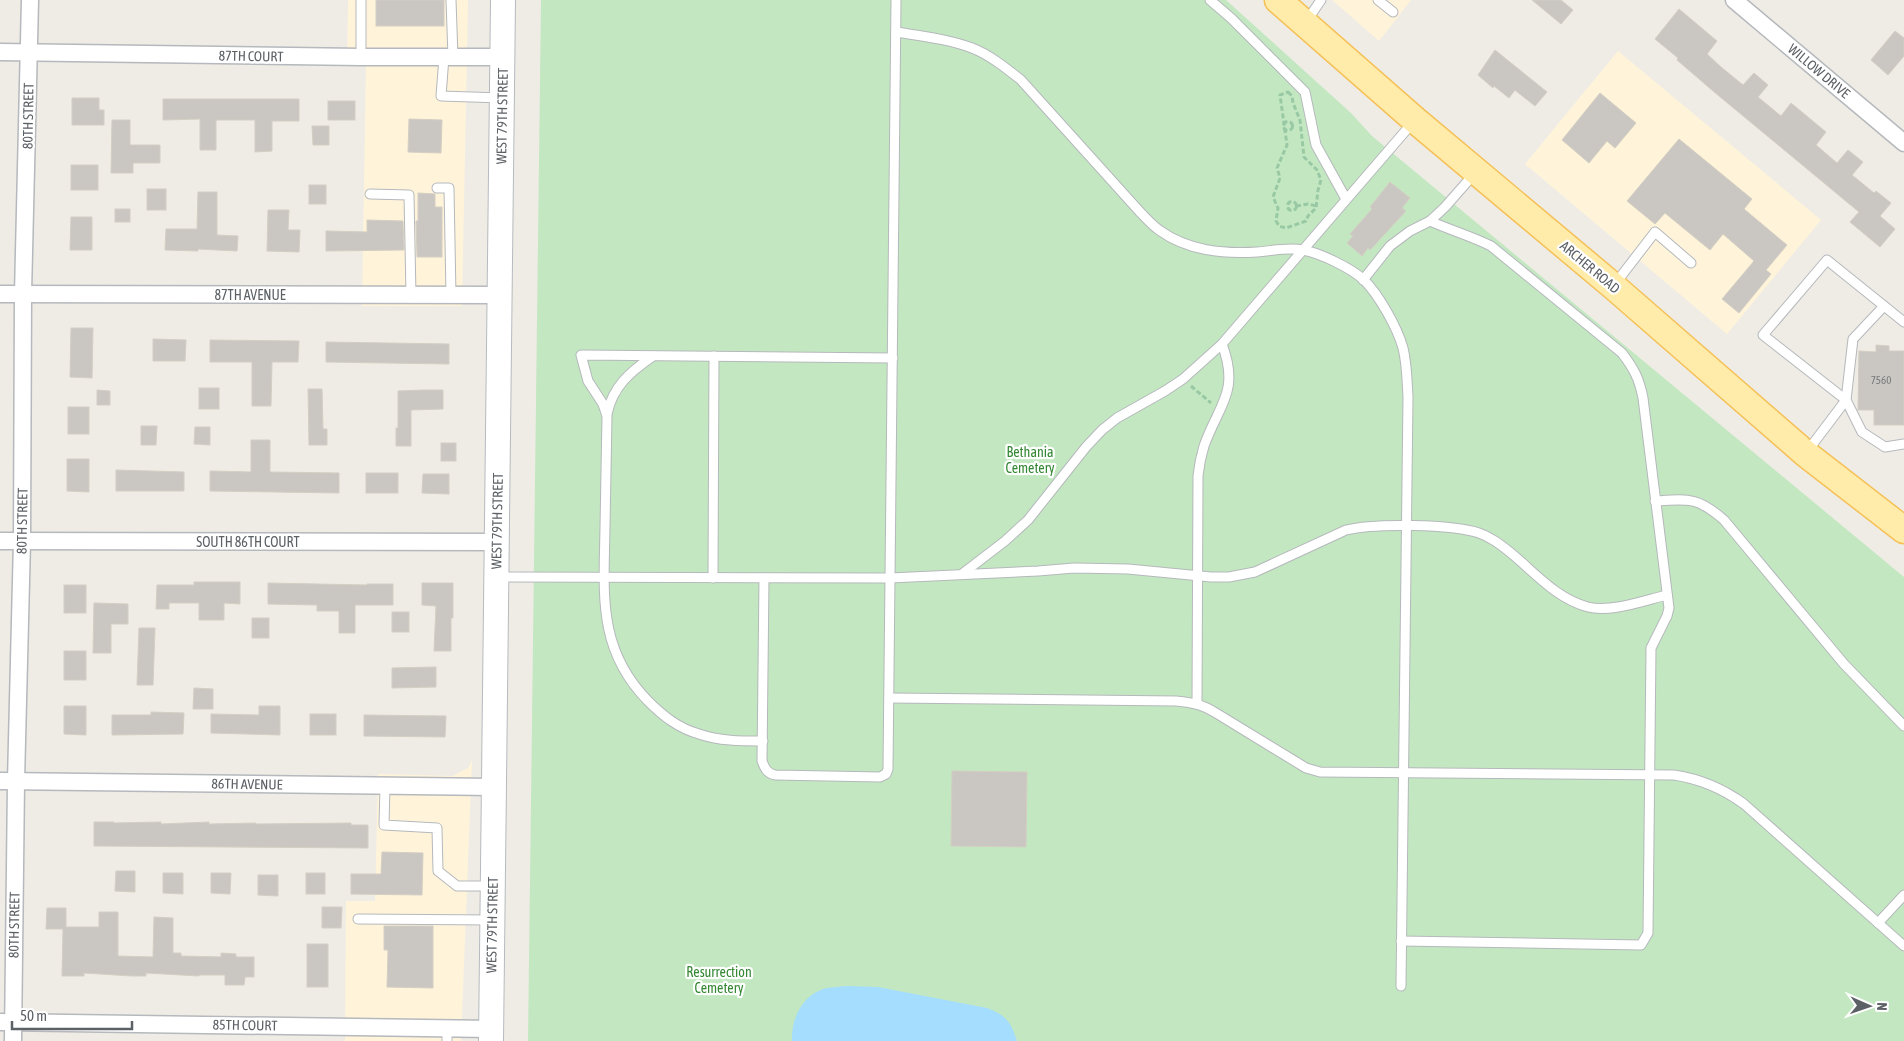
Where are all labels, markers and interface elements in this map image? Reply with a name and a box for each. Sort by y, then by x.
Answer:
street label: WILLOW DRIVE [1785,41,1853,101]
street label: 87TH COURT [218,47,284,65]
street label: WEST 79TH STREET [493,68,511,164]
street label: 80TH STREET [19,83,37,149]
street label: ARCHER ROAD [1557,237,1623,297]
street label: 87TH AVENUE [214,287,286,303]
house number: 7560 [1871,374,1891,386]
park label: Bethania Cemetery [1005,444,1055,476]
street label: WEST 79TH STREET [488,473,506,569]
street label: 80TH STREET [13,488,31,554]
street label: SOUTH 86TH COURT [196,534,300,550]
street label: 86TH AVENUE [211,775,283,793]
street label: WEST 79TH STREET [483,877,501,973]
street label: 80TH STREET [5,892,23,958]
park label: Resurrection Cemetery [686,964,752,996]
north arrow [1844,981,1894,1031]
scale bar [12,998,132,1030]
text: N [1874,1002,1890,1011]
text: 50 m [20,1007,47,1024]
street label: 85TH COURT [212,1016,278,1034]

